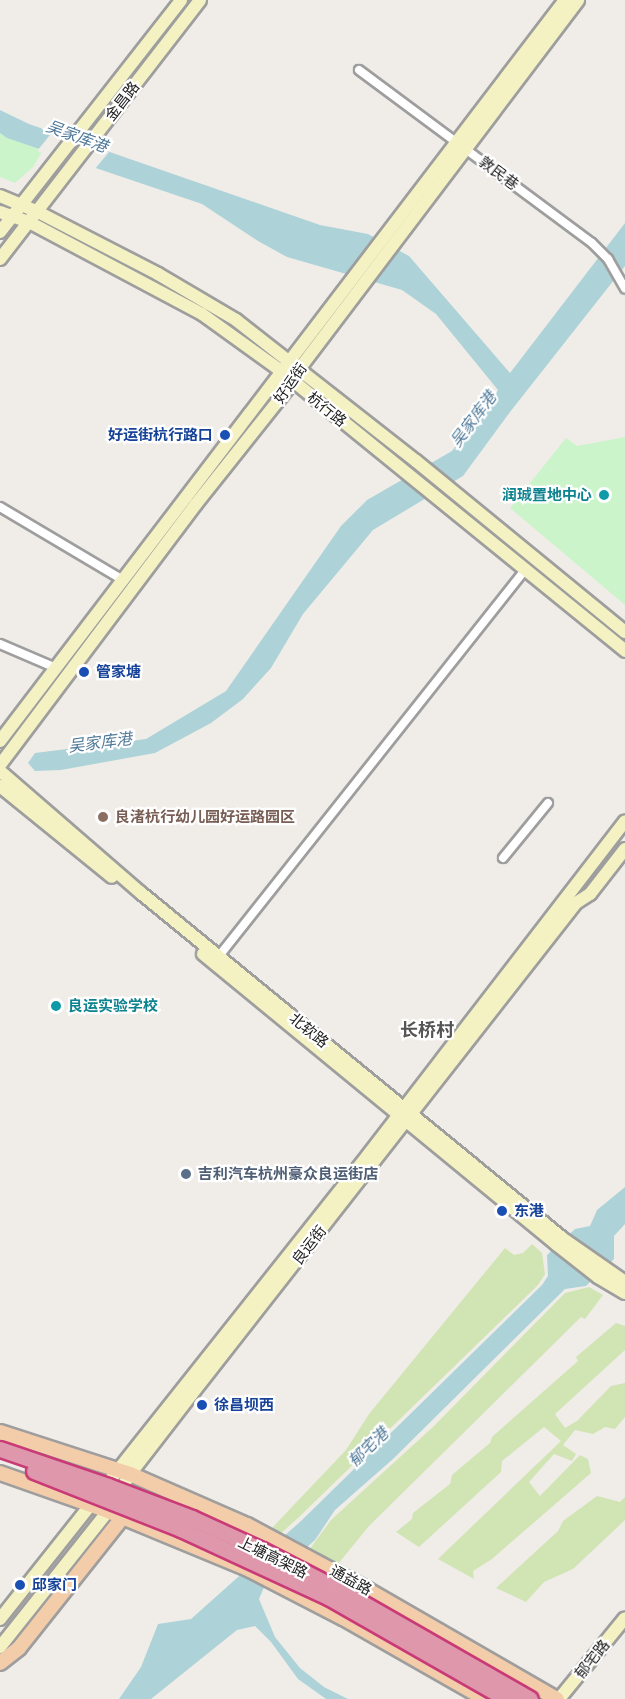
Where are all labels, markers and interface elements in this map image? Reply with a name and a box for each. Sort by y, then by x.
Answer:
street label: 金昌路 [101,78,143,124]
water label: 吴家库港 [44,116,110,156]
street label: 敦民巷 [476,152,522,194]
street label: 好运街 [270,359,310,407]
street label: 杭行路 [304,388,350,430]
water label: 吴家库港 [446,388,500,450]
place label: 好运街杭行路口 [108,426,213,444]
marker: 好运街杭行路口 [218,428,232,442]
place label: 润珹置地中心 [502,486,592,504]
marker: 润珹置地中心 [597,488,611,502]
place label: 管家塘 [96,663,141,681]
marker: 管家塘 [77,665,91,679]
water label: 吴家库港 [67,729,133,755]
place label: 良渚杭行幼儿园好运路园区 [115,808,295,826]
marker: 良渚杭行幼儿园好运路园区 [96,810,110,824]
place label: 良运实验学校 [68,997,158,1015]
marker: 良运实验学校 [49,999,63,1013]
street label: 北软路 [286,1009,332,1051]
district label: 长桥村 [400,1019,454,1041]
place label: 吉利汽车杭州豪众良运街店 [198,1165,378,1183]
marker: 吉利汽车杭州豪众良运街店 [179,1167,193,1181]
place label: 东港 [514,1202,544,1220]
marker: 东港 [495,1204,509,1218]
street label: 良运街 [288,1222,330,1268]
place label: 徐昌坝西 [214,1396,274,1414]
marker: 徐昌坝西 [195,1398,209,1412]
water label: 郁宅港 [344,1423,392,1471]
street label: 上塘高架路 [235,1532,311,1582]
street label: 通益路 [327,1561,375,1599]
place label: 邱家门 [32,1576,77,1594]
marker: 邱家门 [13,1578,27,1592]
street label: 郁宅路 [571,1636,613,1682]

